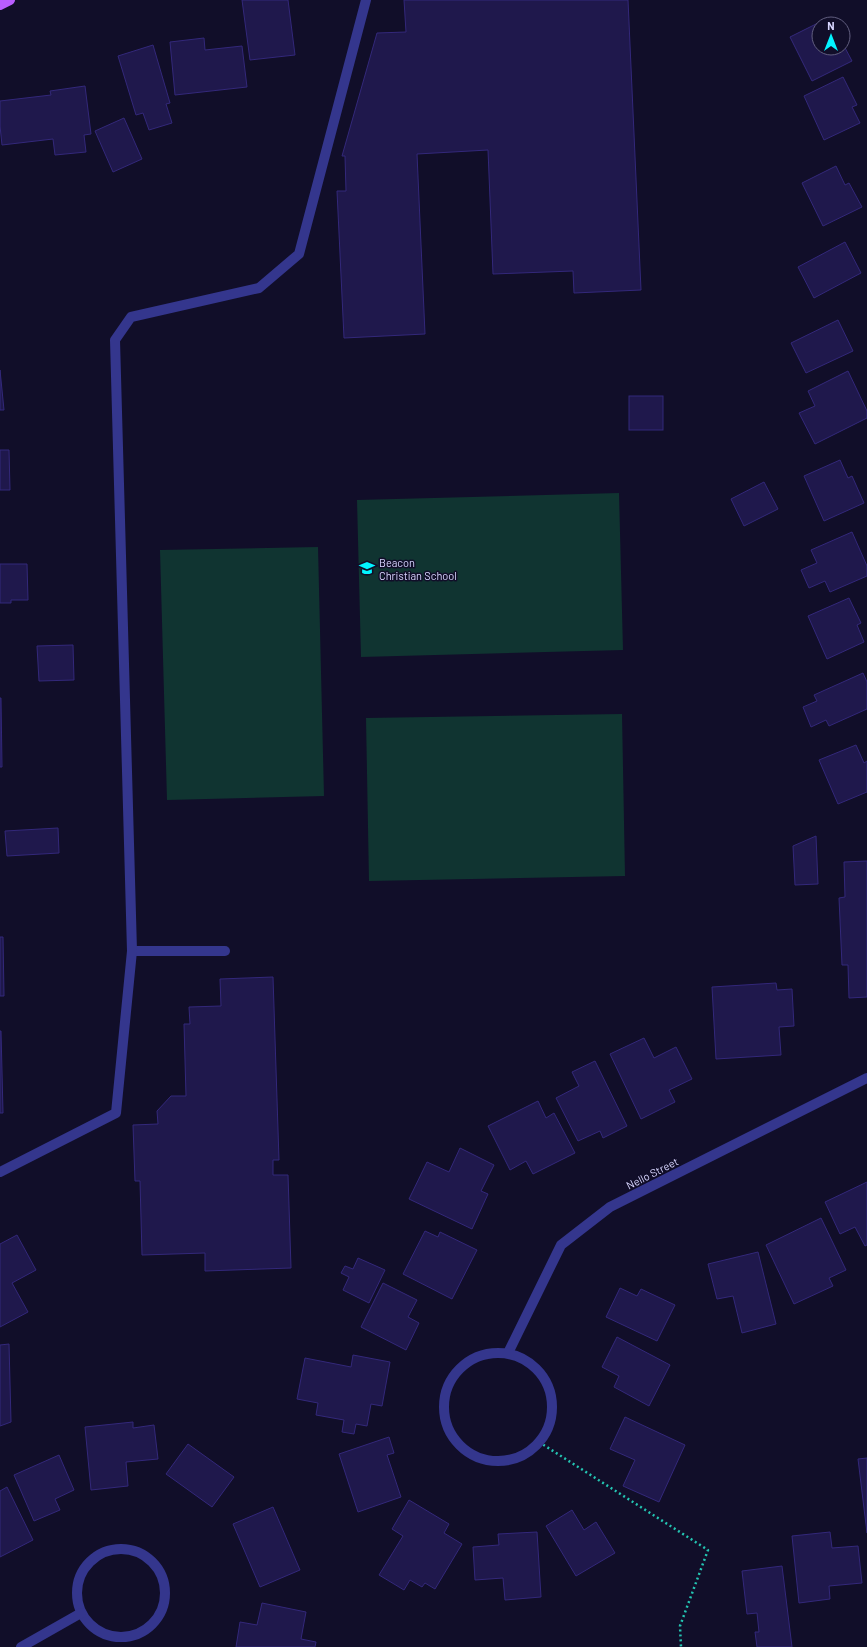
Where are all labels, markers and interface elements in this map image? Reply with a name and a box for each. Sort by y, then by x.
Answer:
north arrow [811,16,851,56]
text: N [827,19,835,32]
place label: Beacon Christian School [379,556,457,582]
school or university icon: Beacon Christian School [358,559,376,577]
street label: Nello Street [624,1154,680,1192]

